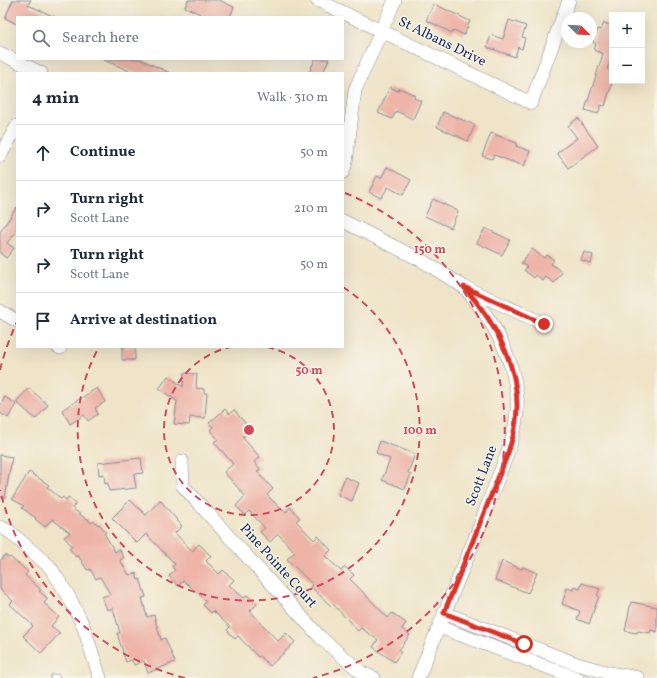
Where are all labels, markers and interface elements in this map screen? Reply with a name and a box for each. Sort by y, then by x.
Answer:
north arrow [561,12,597,48]
map controls [609,12,645,84]
button: + [609,12,645,48]
street label: St Albans Drive [395,13,489,72]
search box [16,16,344,60]
icon: search [30,27,52,49]
text: Search here [62,28,139,49]
button: − [609,48,645,84]
text: 4 min [32,87,79,110]
text: Walk · 310 m [257,89,328,107]
icon: ahead [32,142,54,164]
text: Continue [70,142,135,163]
text: 50 m [300,144,328,162]
text: Turn right [70,189,144,210]
icon: right [32,198,54,220]
text: 210 m [294,200,328,218]
text: Scott Lane [70,210,129,228]
text: 150 m [414,242,446,258]
text: Turn right [70,245,144,266]
icon: right [32,254,54,276]
text: 50 m [300,256,328,274]
text: Scott Lane [70,266,129,284]
icon: arrive [32,310,54,332]
text: Arrive at destination [70,310,217,331]
route end [535,315,553,333]
text: 50 m [295,363,323,379]
centre of rings [242,423,256,437]
text: 100 m [403,423,437,439]
street label: Scott Lane [462,443,502,509]
street label: Pine Pointe Court [235,520,321,612]
route start [515,635,533,653]

